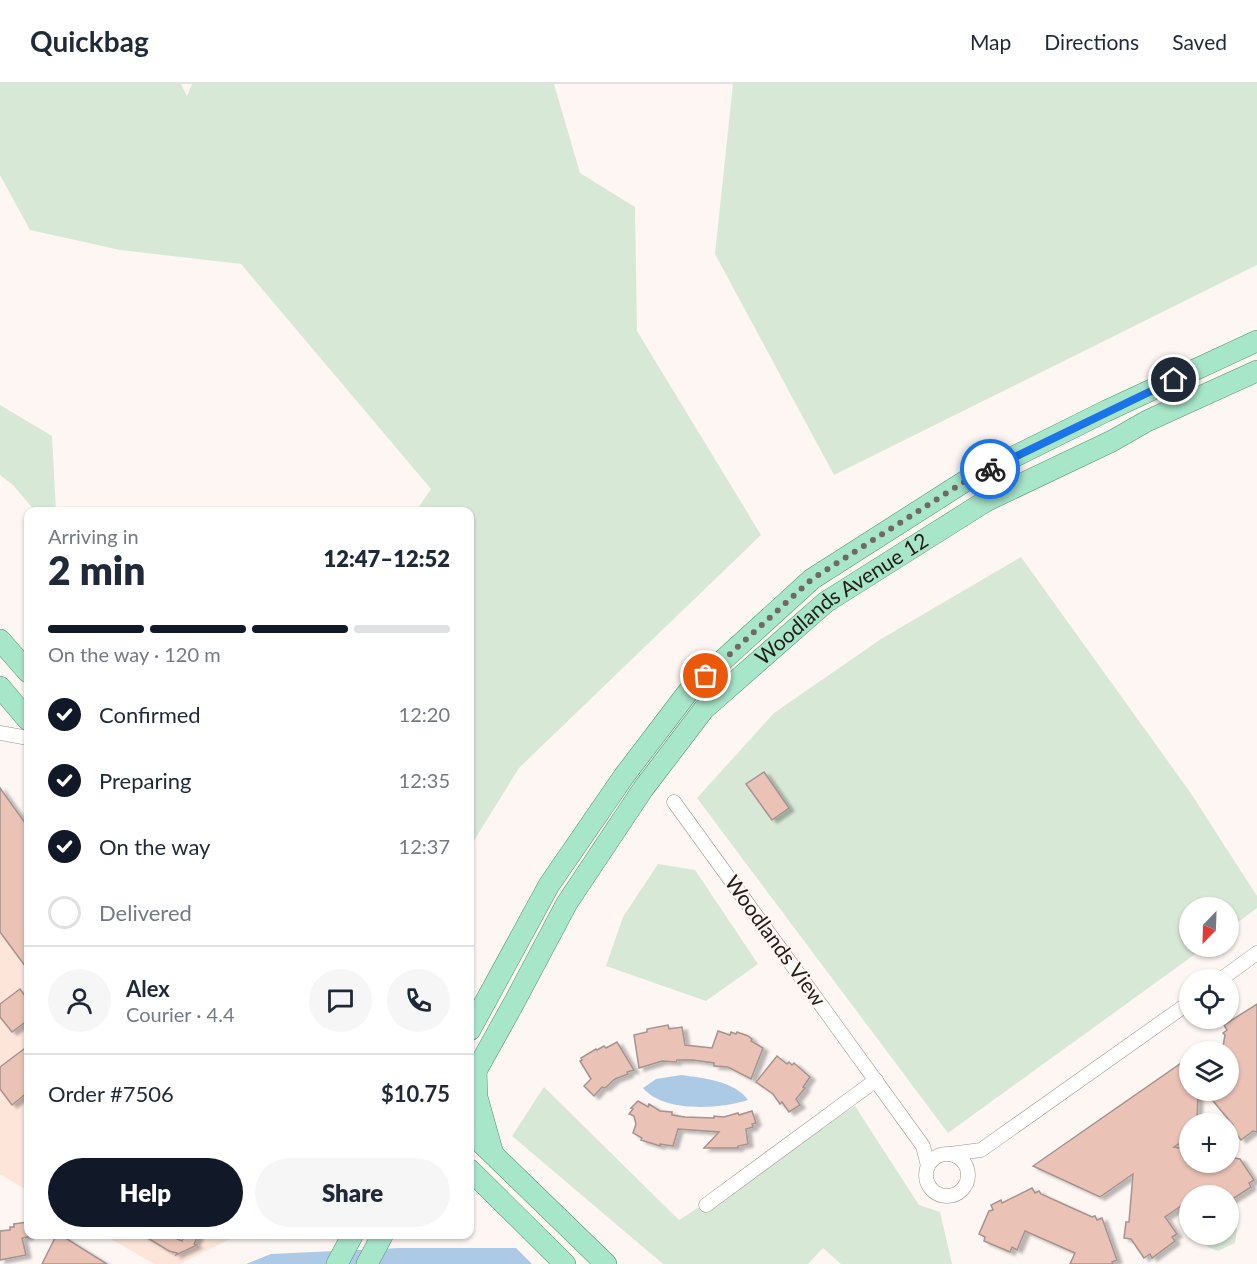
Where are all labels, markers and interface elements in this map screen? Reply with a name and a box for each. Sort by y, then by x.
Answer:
text: Quickbag [30,24,149,58]
text: Map [970,29,1011,54]
text: Directions [1044,29,1139,54]
text: Saved [1172,29,1227,54]
pin [1148,354,1199,405]
icon: home [1157,363,1190,396]
courier [960,439,1020,499]
icon: bike [974,453,1007,486]
text: Arriving in [48,524,139,548]
street label: Woodlands Avenue 12 [749,527,932,669]
text: 12:47–12:52 [324,545,450,572]
text: 2 min [48,547,145,593]
text: On the way · 120 m [48,642,221,666]
pin [680,650,731,701]
icon: bag [689,659,722,692]
icon: check [48,698,81,731]
text: Confirmed [99,701,201,728]
text: 12:20 [399,702,450,726]
icon: check [48,764,81,797]
text: Preparing [99,767,191,794]
text: 12:35 [399,768,450,792]
icon: check [48,830,81,863]
text: On the way [99,833,210,860]
text: 12:37 [399,834,450,858]
street label: Woodlands View [720,870,832,1011]
north arrow [1179,897,1239,957]
map controls [1179,897,1239,1245]
text: Delivered [99,899,192,926]
button: person [48,969,111,1032]
button: chat [309,969,372,1032]
button: phone [387,969,450,1032]
button: locate [1179,969,1239,1029]
text: Alex [126,975,170,1002]
text: Courier · 4.4 [126,1002,235,1026]
button: layers [1179,1041,1239,1101]
text: Order #7506 [48,1080,174,1107]
text: $10.75 [381,1080,450,1107]
button: + [1179,1113,1239,1173]
button: Help [48,1158,243,1227]
button: Share [255,1158,450,1227]
button: − [1179,1185,1239,1245]

